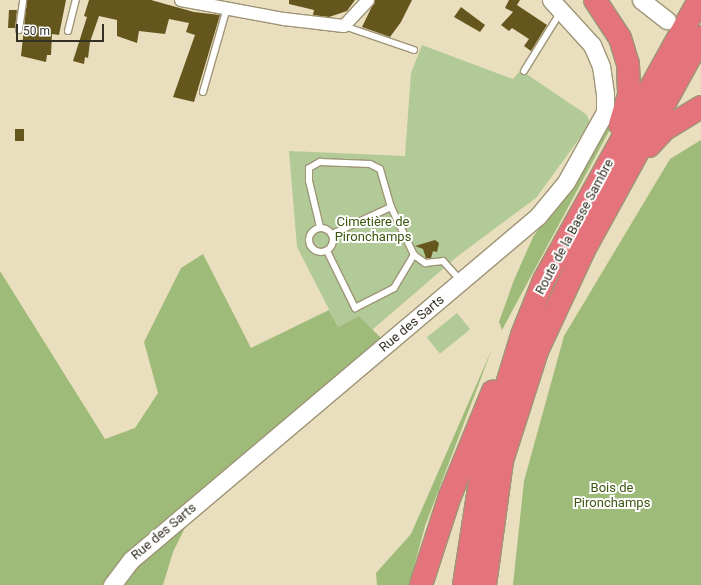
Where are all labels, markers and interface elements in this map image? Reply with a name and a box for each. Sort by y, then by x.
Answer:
scale bar [18,16,106,42]
text: 50 m [23,24,50,38]
street label: Route de la Basse Sambre [533,157,617,297]
park label: Cimetière de Pironchamps [335,215,411,246]
street label: Rue des Sarts [376,292,448,356]
park label: Bois de Pironchamps [574,481,650,512]
street label: Rue des Sarts [128,500,200,564]

